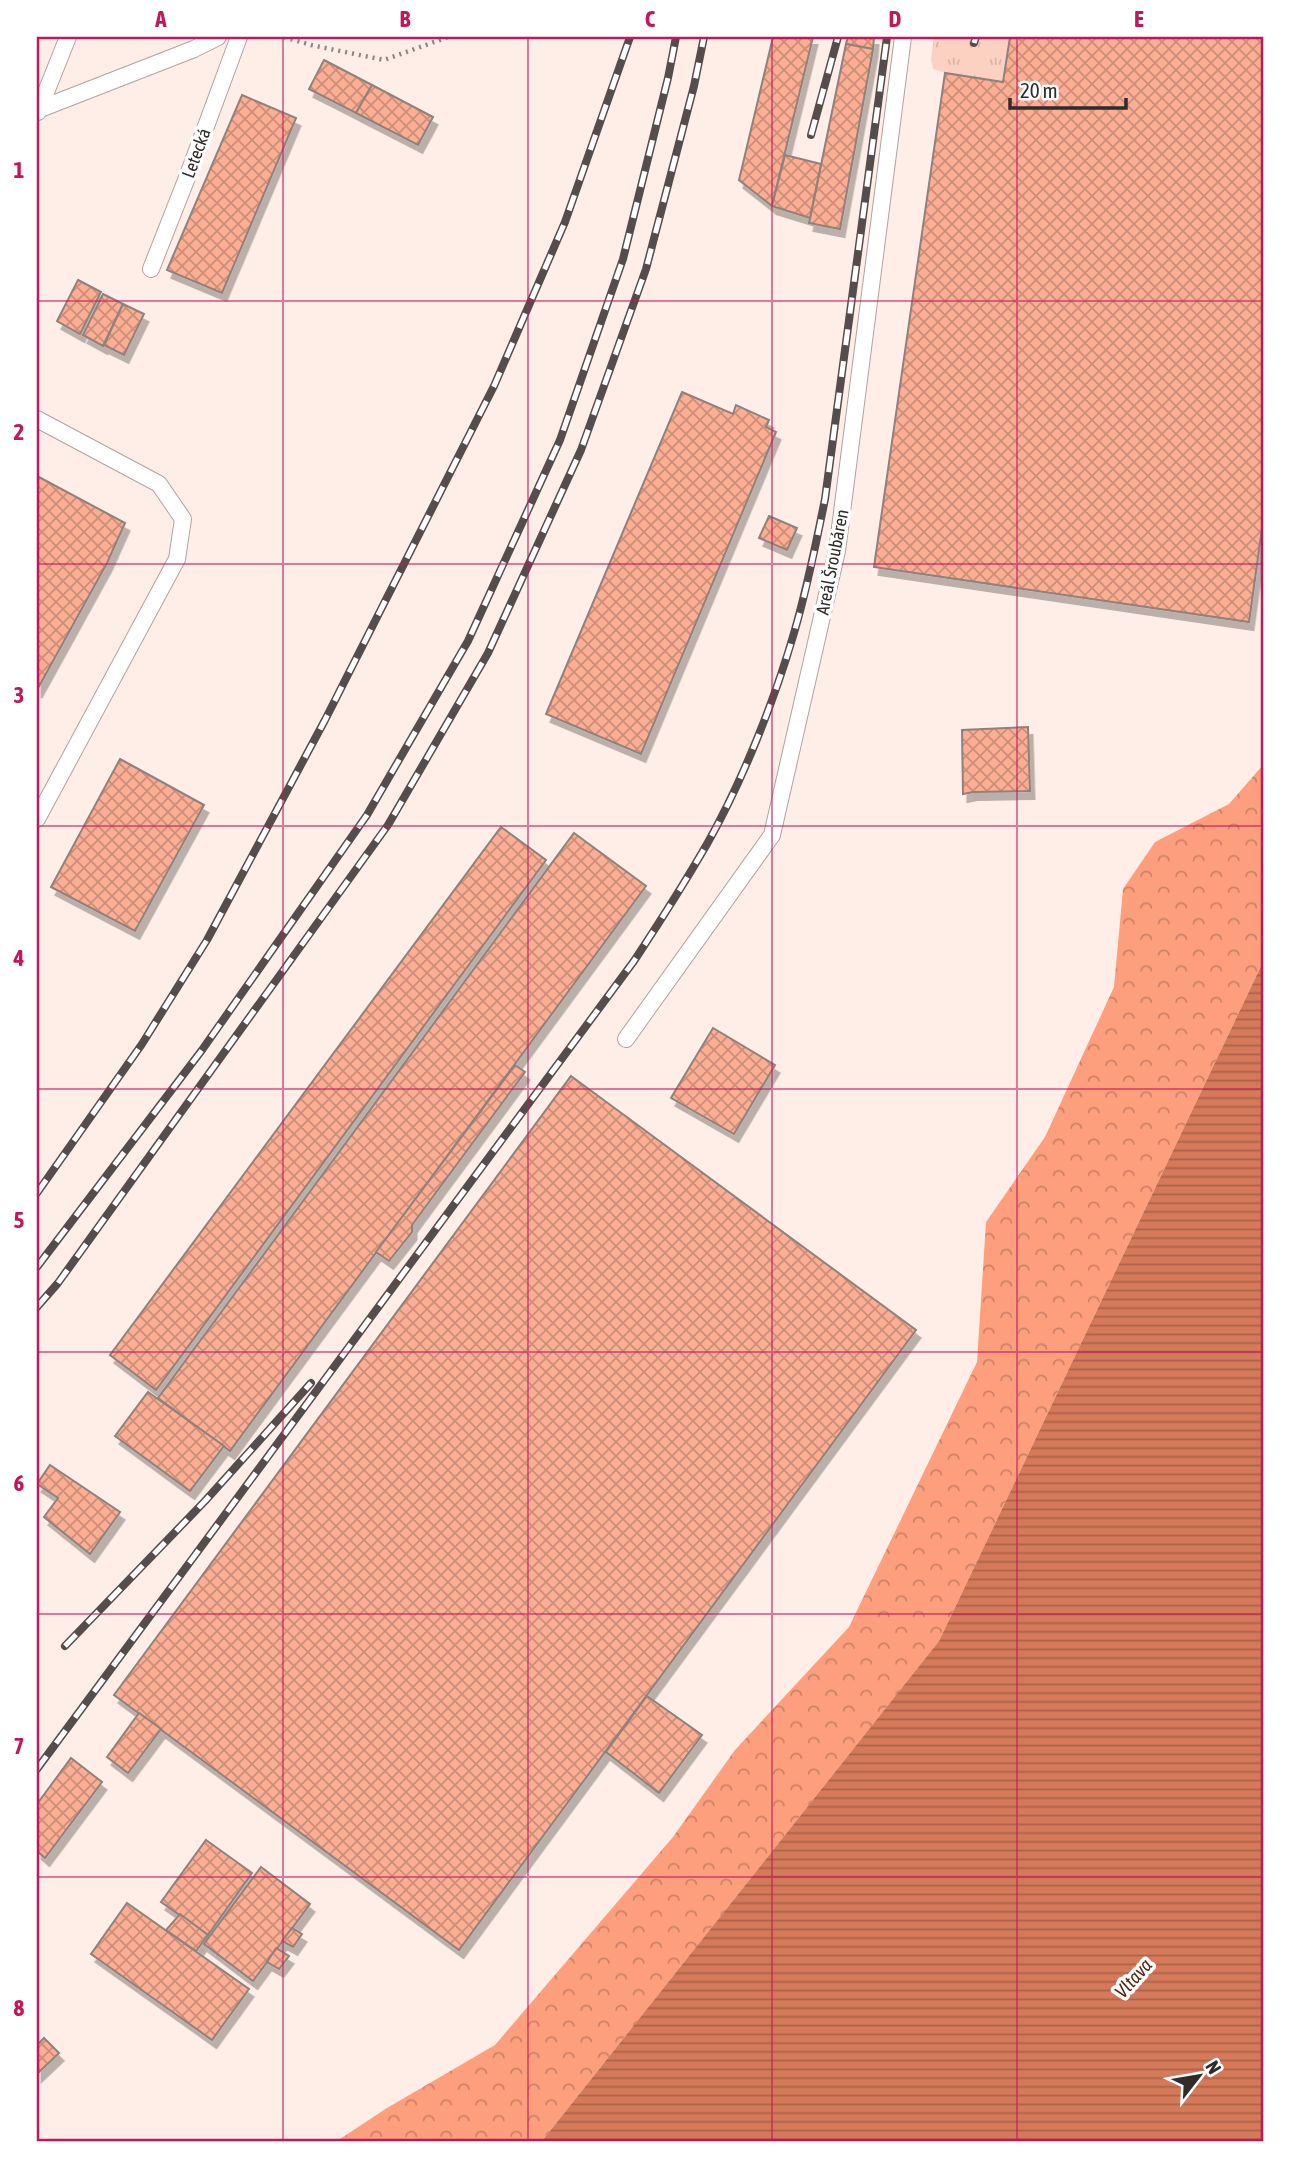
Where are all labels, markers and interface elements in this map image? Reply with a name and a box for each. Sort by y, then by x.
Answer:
text: A [154,6,167,32]
text: B [400,6,411,32]
text: C [645,6,656,32]
text: D [889,6,902,32]
text: E [1134,6,1144,32]
scale bar [1010,66,1125,110]
text: 20 m [1020,78,1058,102]
street label: Letecká [177,125,215,181]
text: 1 [14,157,25,183]
text: 2 [14,419,24,445]
street label: Areál Šroubáren [811,507,853,617]
text: 3 [14,682,24,708]
text: 4 [13,945,25,971]
text: 5 [14,1207,25,1233]
text: 6 [14,1470,25,1496]
text: 7 [14,1733,24,1759]
water label: Vltava [1110,1954,1156,2002]
text: 8 [14,1995,25,2021]
north arrow [1164,2042,1234,2112]
text: N [1201,2057,1226,2078]

